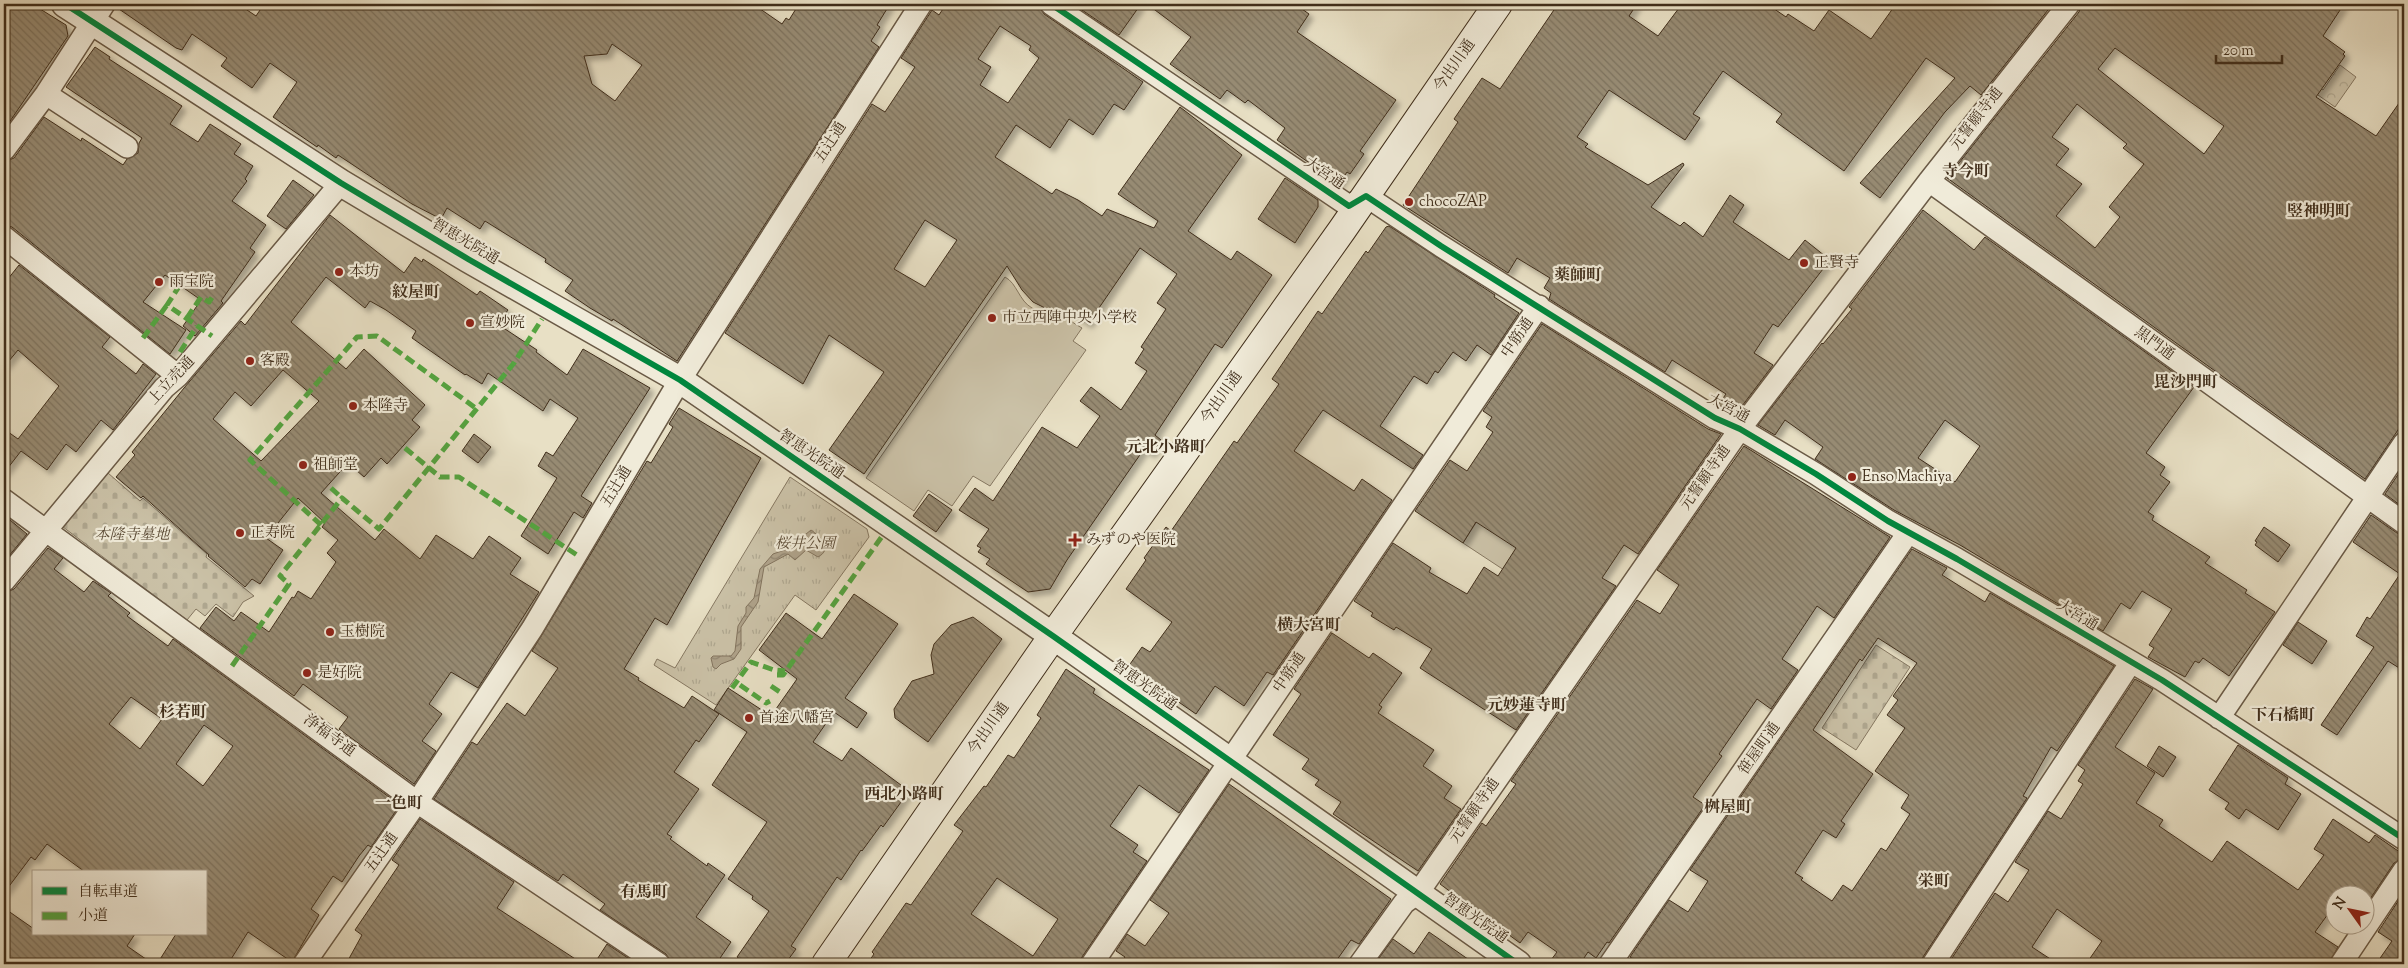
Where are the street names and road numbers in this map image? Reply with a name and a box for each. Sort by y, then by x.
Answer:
street label: 今出川通 [1429,35,1481,97]
street label: 元誓願寺通 [1946,83,2008,155]
street label: 五辻通 [810,118,852,168]
street label: 大宮通 [1299,153,1349,195]
street label: 智恵光院通 [427,214,503,270]
street label: 中筋通 [1497,313,1539,363]
street label: 黒門通 [2130,322,2178,366]
street label: 上立売通 [144,352,200,410]
street label: 今出川通 [1196,367,1248,429]
street label: 大宮通 [1703,389,1753,429]
street label: 智恵光院通 [774,425,848,485]
street label: 元誓願寺通 [1676,441,1736,515]
street label: 五辻通 [596,462,638,512]
street label: 大宮通 [2052,595,2102,637]
street label: 中筋通 [1269,648,1311,698]
street label: 智恵光院通 [1107,656,1181,716]
street label: 今出川通 [963,698,1015,760]
street label: 浄福寺通 [299,710,359,762]
street label: 笹屋町通 [1734,718,1786,780]
street label: 元誓願寺通 [1445,774,1505,848]
street label: 五辻通 [360,829,404,877]
street label: 智恵光院通 [1438,889,1512,949]

